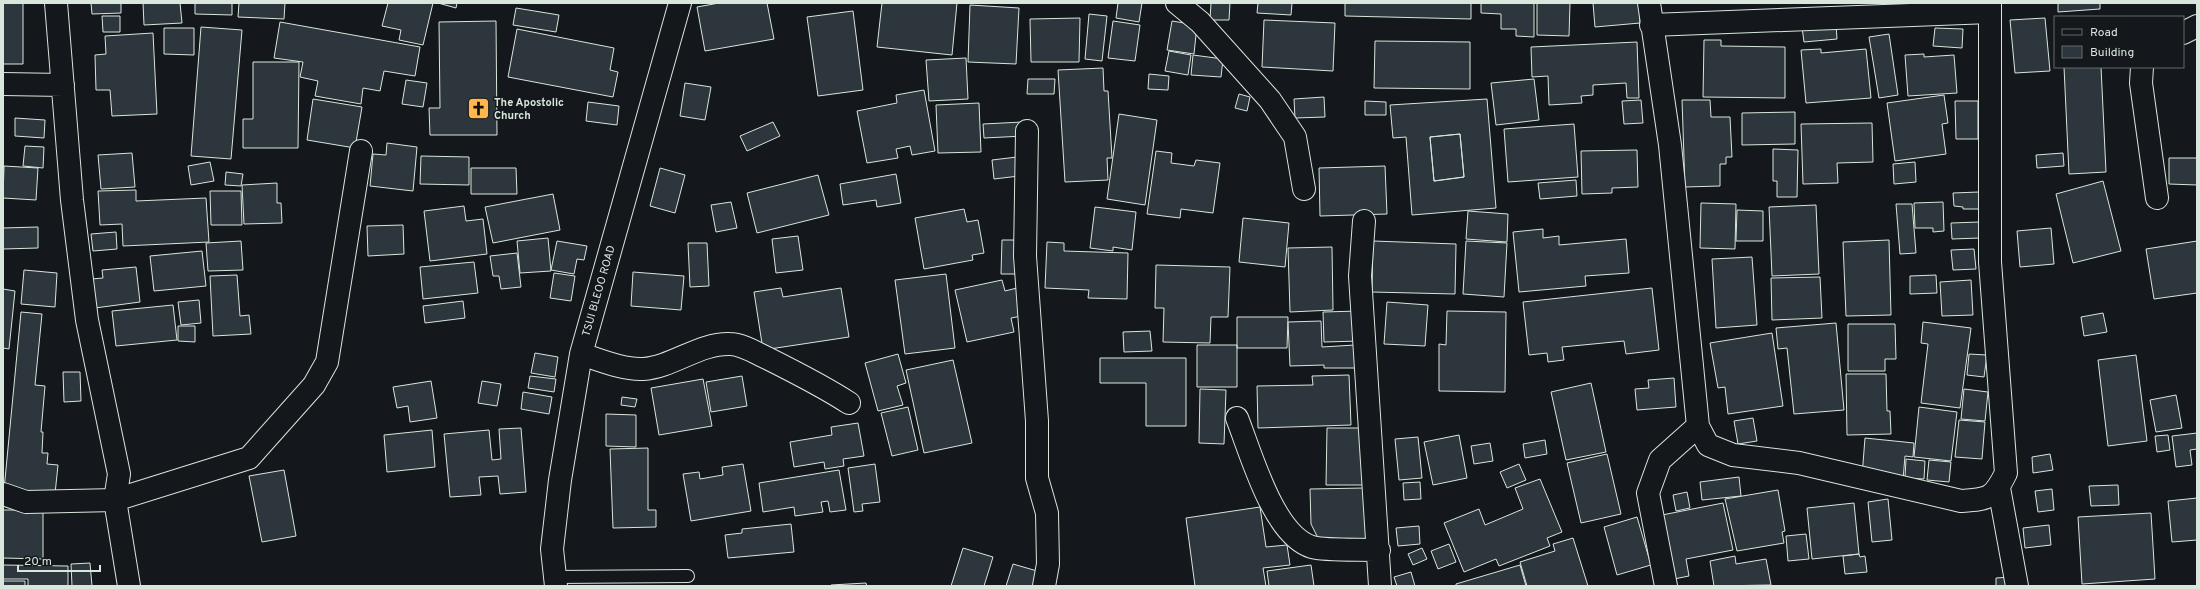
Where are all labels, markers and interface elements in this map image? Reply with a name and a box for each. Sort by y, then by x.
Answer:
legend [2054,16,2184,68]
text: Road [2090,25,2118,41]
text: Building [2090,45,2134,61]
church icon: The Apostolic Church [465,96,491,122]
place label: The Apostolic Church [494,96,564,123]
street label: TSUI BLEOO ROAD [579,244,619,338]
scale bar [18,547,100,573]
text: 20 m [24,554,52,570]

